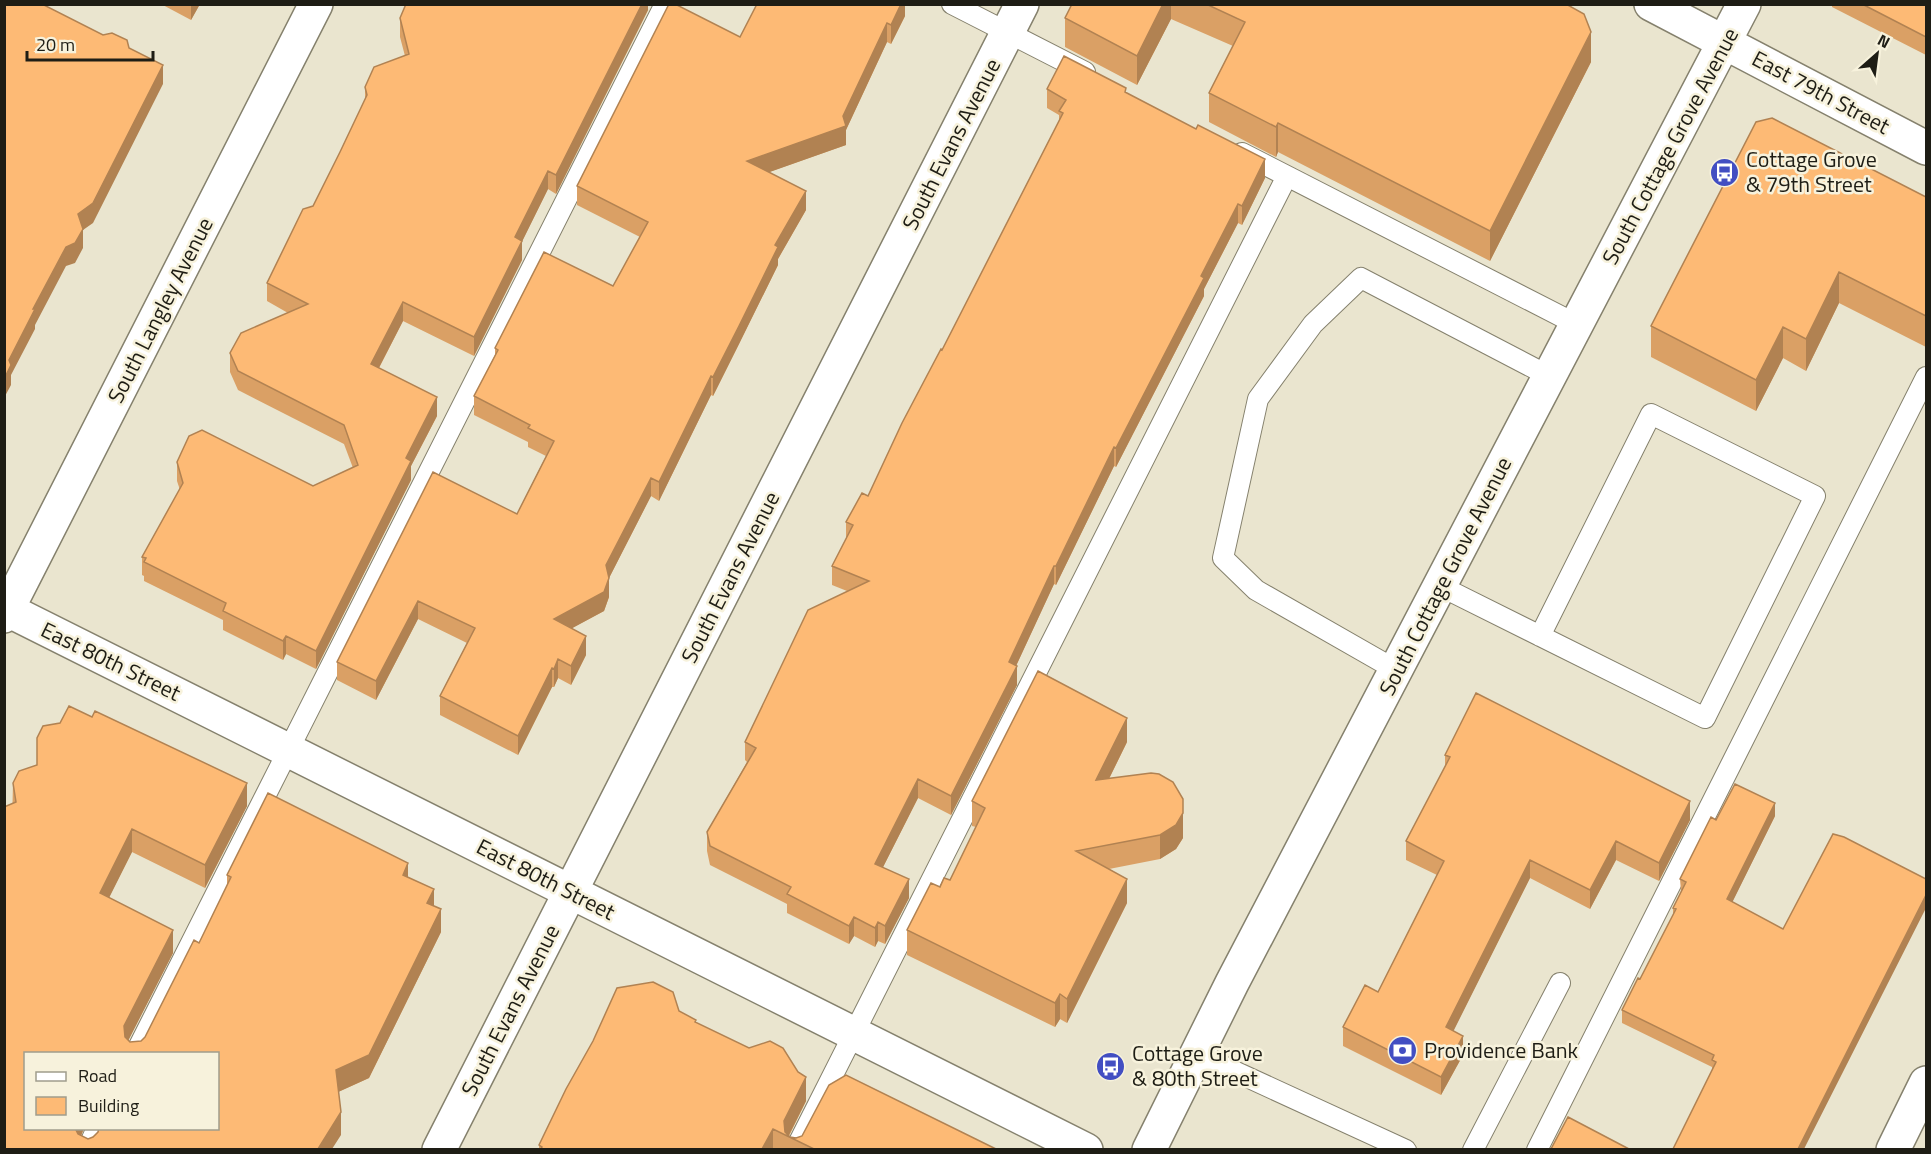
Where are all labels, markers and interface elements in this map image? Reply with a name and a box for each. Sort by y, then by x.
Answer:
street label: South Cottage Grove Avenue [1593,21,1747,271]
scale bar [27,24,153,62]
north arrow [1847,24,1907,84]
text: N [1874,28,1895,54]
text: 20 m [36,31,75,58]
street label: East 79th Street [1746,41,1896,143]
street label: South Evans Avenue [893,52,1009,236]
place label: Cottage Grove & 79th Street [1746,142,1877,201]
bus stop icon: Cottage Grove & 79th Street [1709,156,1741,188]
street label: South Langley Avenue [98,211,222,409]
street label: South Cottage Grove Avenue [1370,451,1520,701]
street label: South Evans Avenue [672,485,788,669]
street label: East 80th Street [35,612,187,710]
street label: East 80th Street [471,829,622,929]
street label: South Evans Avenue [452,918,568,1102]
place label: Providence Bank [1424,1033,1579,1067]
bank icon: Providence Bank [1387,1034,1419,1066]
place label: Cottage Grove & 80th Street [1132,1036,1263,1095]
bus stop icon: Cottage Grove & 80th Street [1095,1050,1127,1082]
legend [24,1052,219,1130]
text: Road [78,1062,117,1089]
text: Building [78,1092,139,1119]

